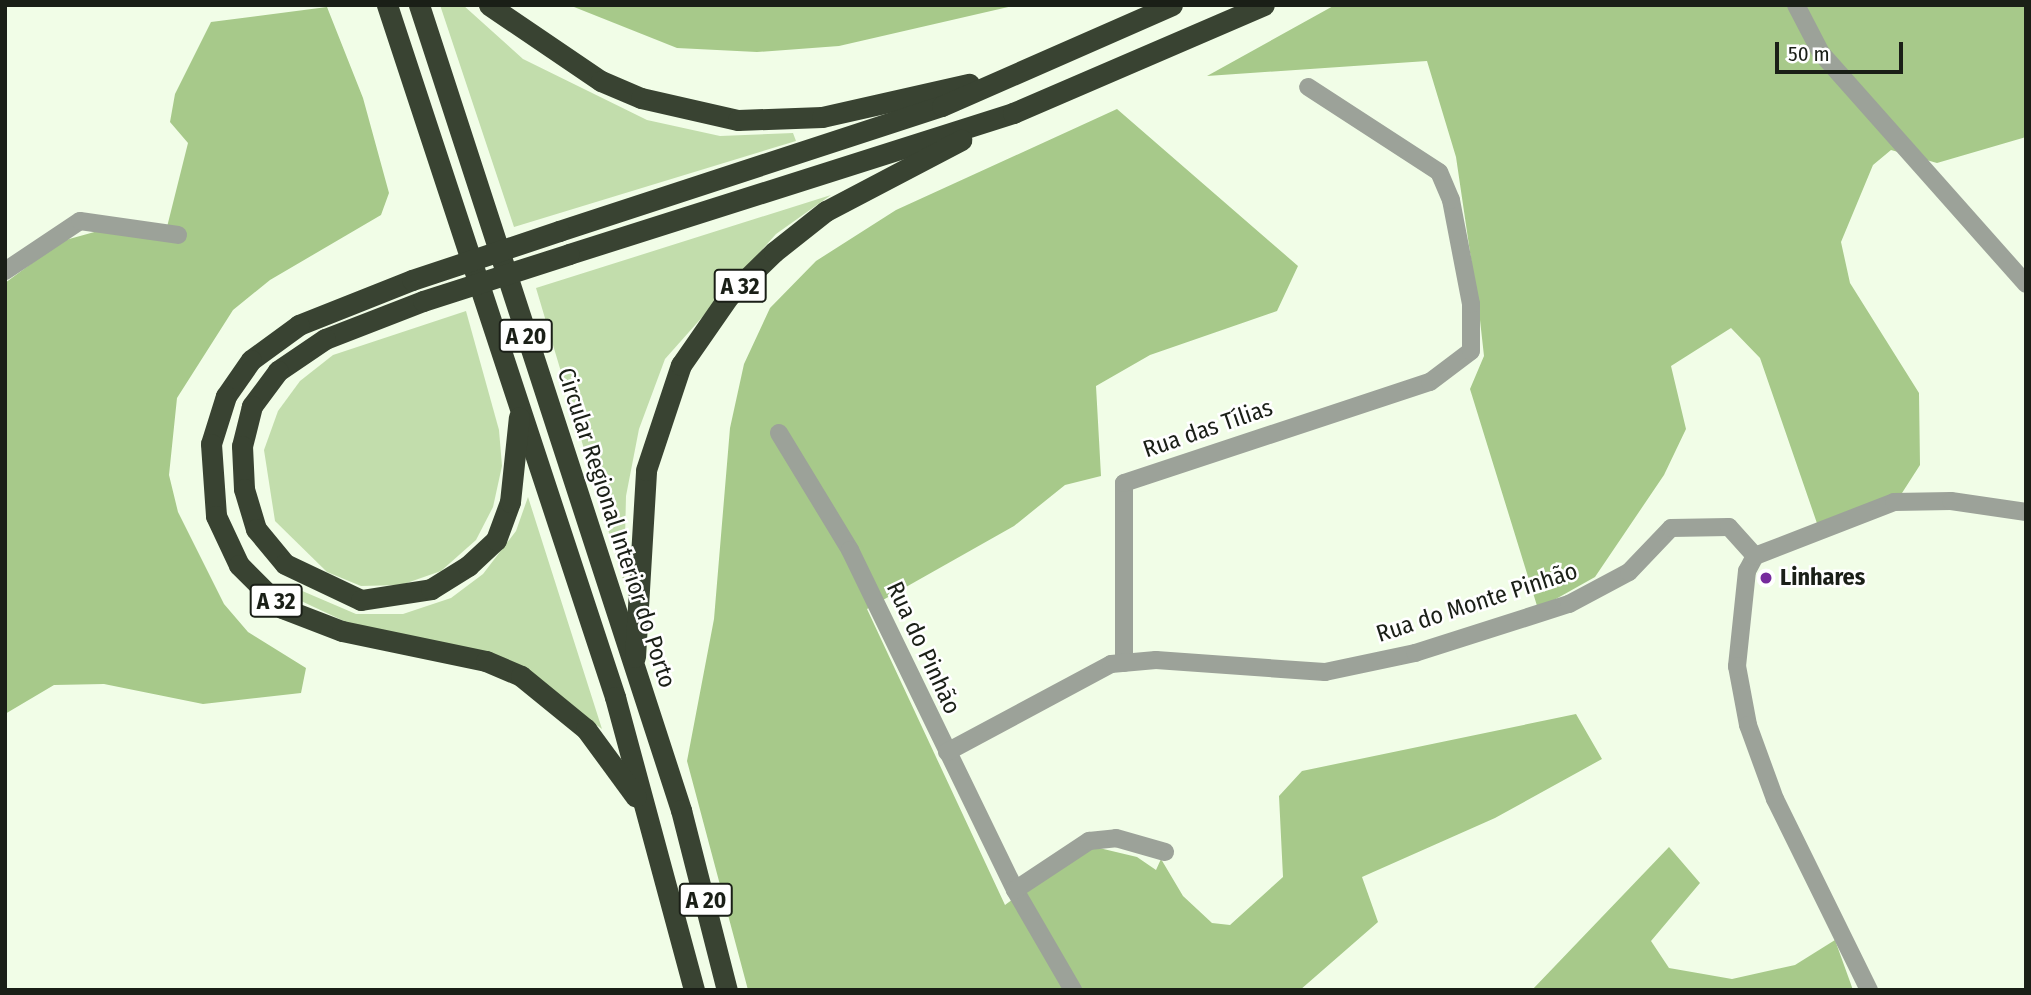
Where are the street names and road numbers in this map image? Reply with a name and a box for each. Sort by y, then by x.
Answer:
road number: A 32 [712,266,768,306]
road number: A 20 [498,316,554,356]
street label: Circular Regional Interior do Porto [551,364,681,692]
street label: Rua das Tílias [1140,393,1276,465]
street label: Rua do Monte Pinhão [1373,557,1581,649]
street label: Rua do Pinhão [880,577,966,719]
road number: A 32 [248,582,304,621]
road number: A 20 [678,880,734,920]

